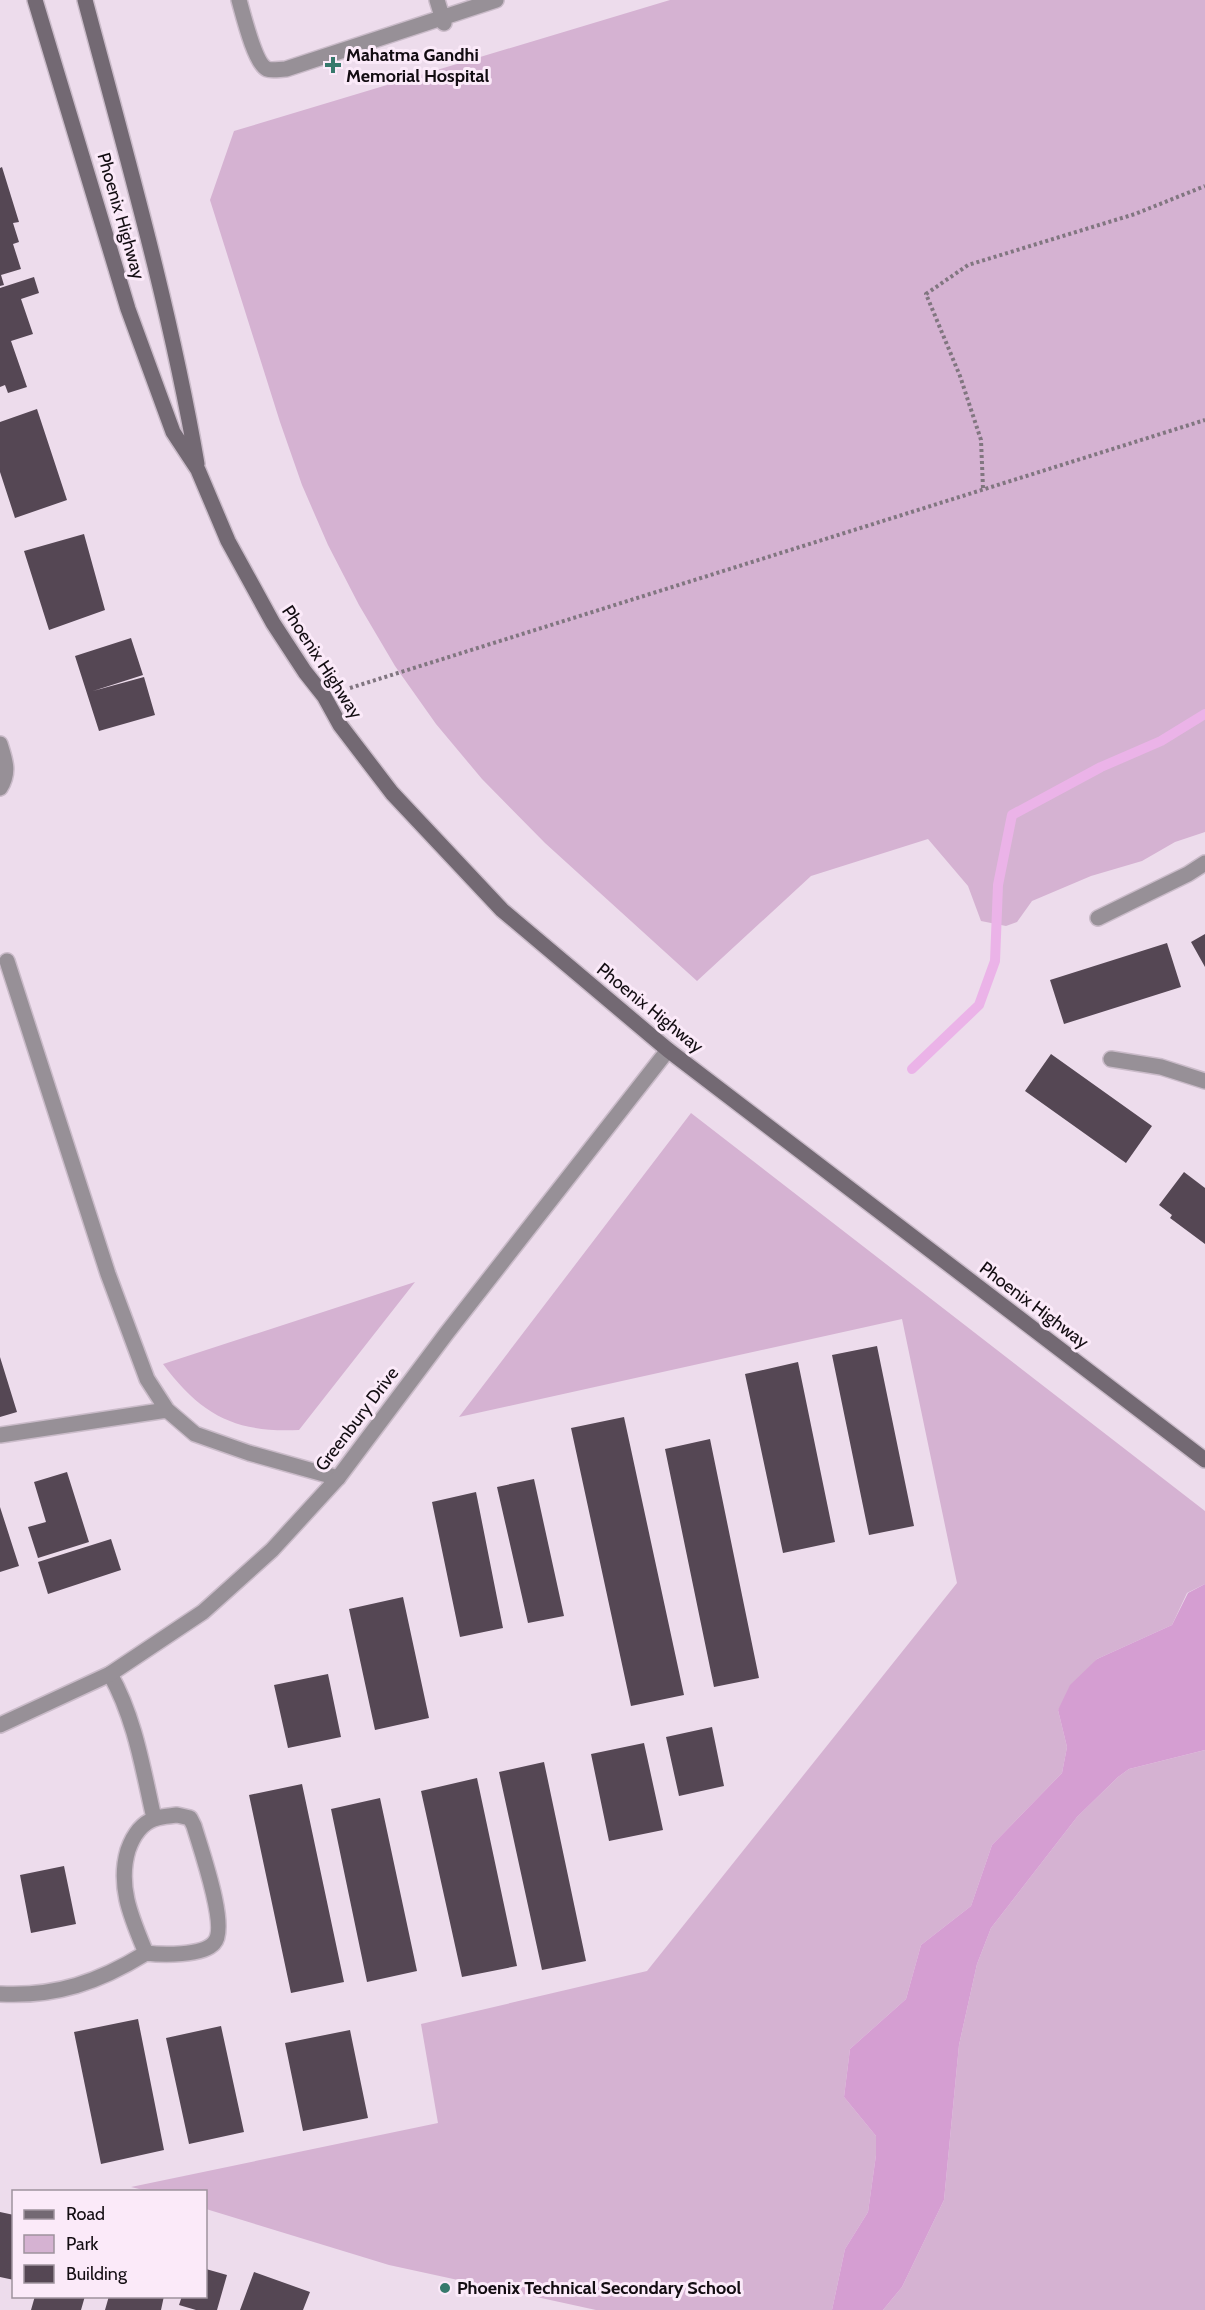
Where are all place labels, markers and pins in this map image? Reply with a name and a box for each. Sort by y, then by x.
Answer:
place label: Mahatma Gandhi Memorial Hospital [346,44,489,87]
marker: Mahatma Gandhi Memorial Hospital [324,56,342,74]
place label: Phoenix Technical Secondary School [457,2277,741,2299]
marker: Phoenix Technical Secondary School [438,2281,452,2295]

